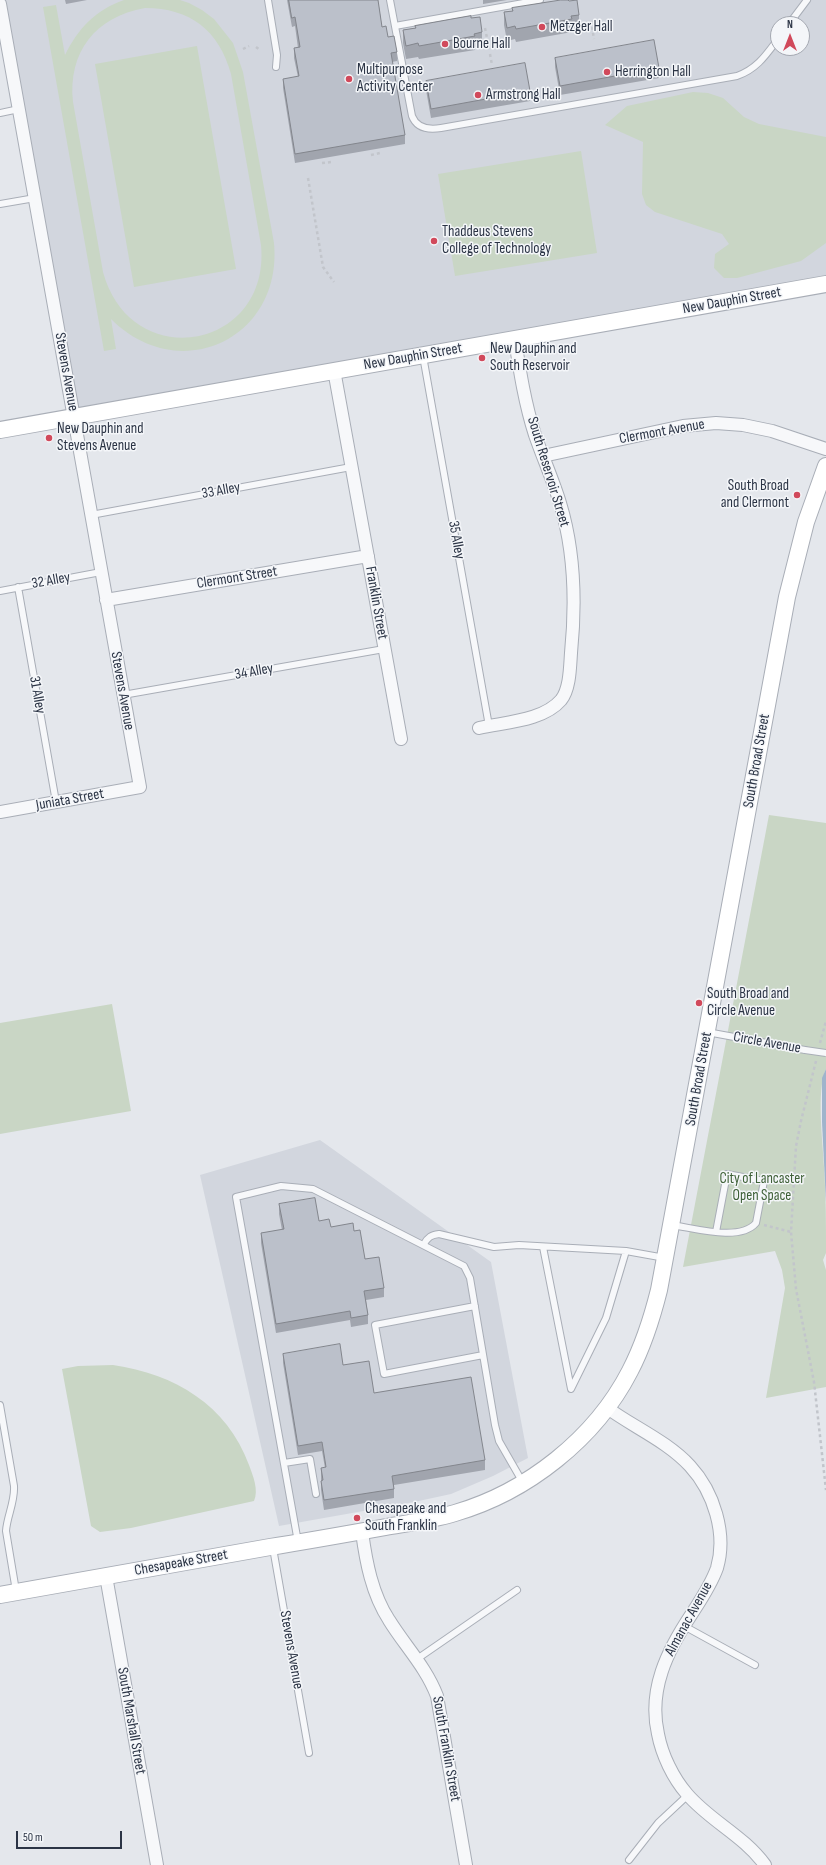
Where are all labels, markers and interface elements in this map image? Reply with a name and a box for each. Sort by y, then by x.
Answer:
north arrow [770,16,810,56]
place label: Metzger Hall [550,18,613,36]
text: N [787,18,793,31]
marker: Metzger Hall [537,22,547,32]
place label: Bourne Hall [453,35,510,53]
marker: Bourne Hall [440,39,450,49]
place label: Multipurpose Activity Center [357,61,433,96]
place label: Herrington Hall [615,63,691,81]
marker: Herrington Hall [602,67,612,77]
marker: Multipurpose Activity Center [344,74,354,84]
place label: Armstrong Hall [486,86,561,104]
marker: Armstrong Hall [473,90,483,100]
place label: Thaddeus Stevens College of Technology [442,223,551,258]
marker: Thaddeus Stevens College of Technology [429,236,439,246]
street label: New Dauphin Street [681,283,783,319]
street label: Stevens Avenue [50,331,82,413]
street label: New Dauphin Street [362,339,464,375]
place label: New Dauphin and South Reservoir [490,340,576,375]
marker: New Dauphin and South Reservoir [477,353,487,363]
street label: South Reservoir Street [523,415,573,529]
street label: Clermont Avenue [618,416,706,448]
place label: New Dauphin and Stevens Avenue [57,420,143,455]
marker: New Dauphin and Stevens Avenue [44,433,54,443]
place label: South Broad and Clermont [721,477,789,512]
street label: 33 Alley [200,479,242,503]
marker: South Broad and Clermont [792,490,802,500]
street label: 35 Alley [444,519,468,561]
street label: Clermont Street [195,563,279,593]
street label: Franklin Street [361,565,391,641]
street label: 32 Alley [30,569,72,593]
street label: Stevens Avenue [106,650,138,732]
street label: 34 Alley [233,660,275,684]
street label: 31 Alley [25,675,49,715]
street label: South Broad Street [740,713,774,809]
street label: Juniata Street [35,785,105,815]
place label: South Broad and Circle Avenue [707,985,789,1020]
marker: South Broad and Circle Avenue [694,998,704,1008]
street label: Circle Avenue [732,1028,802,1058]
street label: South Broad Street [682,1031,716,1127]
park label: City of Lancaster Open Space [719,1170,805,1205]
place label: Chesapeake and South Franklin [365,1500,446,1535]
marker: Chesapeake and South Franklin [352,1513,362,1523]
street label: Chesapeake Street [133,1546,229,1580]
street label: Almanac Avenue [661,1579,717,1659]
street label: Stevens Avenue [275,1609,307,1691]
street label: South Marshall Street [113,1666,149,1776]
street label: South Franklin Street [428,1695,464,1803]
scale bar [18,1823,124,1849]
text: 50 m [23,1830,43,1845]

